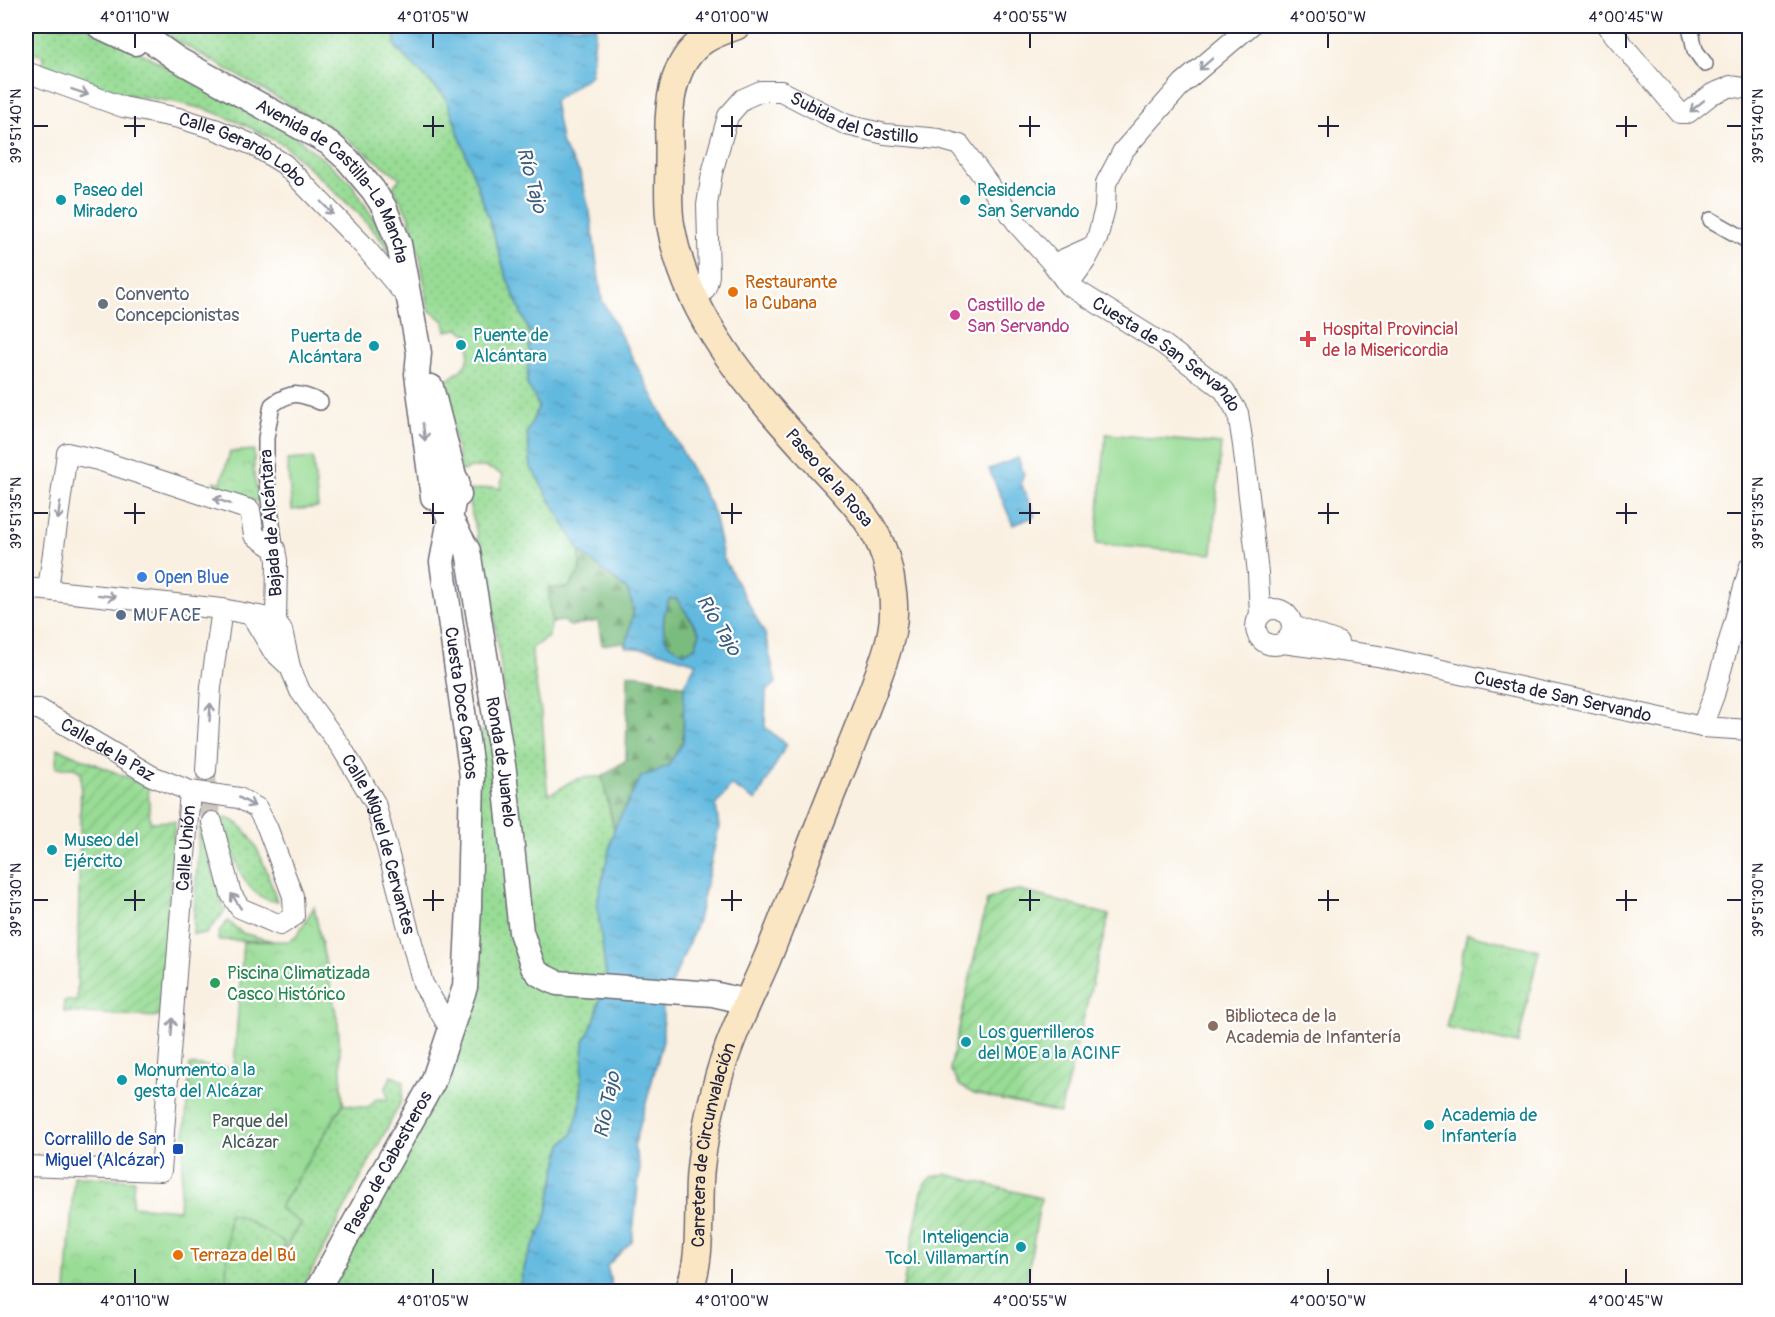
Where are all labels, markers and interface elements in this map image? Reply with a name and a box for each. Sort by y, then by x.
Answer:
text: 4°01'10"W [100,8,170,27]
text: 4°01'05"W [397,8,469,27]
text: 4°01'00"W [695,8,769,27]
text: 4°00'55"W [993,8,1067,27]
text: 4°00'50"W [1290,8,1366,27]
text: 4°00'45"W [1589,8,1663,27]
one-way arrow [1199,57,1214,71]
street label: Subida del Castillo [786,86,920,149]
one-way arrow [71,88,89,99]
text: 39°51'40"N [7,89,26,163]
text: 39°51'40"N [1749,89,1768,163]
street label: Avenida de Castilla-La Mancha [252,93,414,265]
one-way arrow [1689,99,1705,112]
street label: Calle Gerardo Lobo [176,107,312,192]
water label: Río Tajo [511,144,553,217]
place label: Paseo del Miradero [73,179,143,223]
place label: Residencia San Servando [977,179,1080,223]
marker: Paseo del Miradero [54,193,68,207]
marker: Residencia San Servando [958,193,972,207]
one-way arrow [320,201,334,216]
place label: Restaurante la Cubana [745,271,837,315]
place label: Convento Concepcionistas [115,283,239,327]
marker: Restaurante la Cubana [726,285,740,299]
street label: Cuesta de San Servando [1088,291,1246,416]
place label: Castillo de San Servando [967,294,1070,338]
marker: Convento Concepcionistas [96,297,110,311]
marker: Castillo de San Servando [948,308,962,322]
place label: Hospital Provincial de la Misericordia [1322,318,1458,362]
place label: Puente de Alcántara [473,324,549,368]
place label: Puerta de Alcántara [288,325,362,369]
marker: Hospital Provincial de la Misericordia [1299,330,1317,348]
marker: Puente de Alcántara [454,338,468,352]
marker: Puerta de Alcántara [367,339,381,353]
one-way arrow [419,422,430,442]
street label: Paseo de la Rosa [780,424,878,532]
street label: Bajada de Alcántara [254,448,288,598]
text: 39°51'35"N [7,477,26,549]
text: 39°51'35"N [1749,477,1768,549]
one-way arrow [214,494,232,505]
one-way arrow [54,500,65,520]
place label: Open Blue [154,566,229,589]
marker: Open Blue [135,570,149,584]
water label: Río Tajo [691,590,748,661]
one-way arrow [96,591,116,602]
place label: MUFACE [133,604,201,627]
marker: MUFACE [114,608,128,622]
street label: Cuesta Doce Cantos [439,625,483,781]
street label: Cuesta de San Servando [1472,666,1654,727]
street label: Ronda de Juanelo [481,695,521,829]
one-way arrow [204,702,215,722]
street label: Calle de la Paz [56,713,159,787]
street label: Calle Miguel de Cervantes [336,750,421,937]
one-way arrow [238,796,255,808]
street label: Calle Unión [171,804,200,892]
place label: Museo del Ejército [64,829,139,873]
marker: Museo del Ejército [45,843,59,857]
text: 39°51'30"N [7,863,26,937]
text: 39°51'30"N [1749,863,1768,937]
one-way arrow [230,892,243,909]
place label: Piscina Climatizada Casco Histórico [227,962,370,1006]
marker: Piscina Climatizada Casco Histórico [208,976,222,990]
place label: Biblioteca de la Academia de Infantería [1225,1005,1401,1049]
one-way arrow [167,1018,178,1038]
marker: Biblioteca de la Academia de Infantería [1206,1019,1220,1033]
place label: Los guerrilleros del MOE a la ACINF [978,1021,1122,1065]
marker: Los guerrilleros del MOE a la ACINF [959,1035,973,1049]
street label: Carretera de Circunvalación [686,1039,741,1248]
place label: Monumento a la gesta del Alcázar [134,1059,264,1103]
water label: Río Tajo [588,1069,626,1140]
marker: Monumento a la gesta del Alcázar [115,1073,129,1087]
street label: Paseo de Cabestreros [339,1087,437,1239]
place label: Academia de Infantería [1441,1104,1537,1148]
park label: Parque del Alcázar [212,1110,288,1154]
marker: Academia de Infantería [1422,1118,1436,1132]
place label: Corralillo de San Miguel (Alcázar) [44,1128,166,1172]
marker: Corralillo de San Miguel (Alcázar) [171,1142,185,1156]
place label: Inteligencia Tcol. Villamartín [885,1226,1009,1270]
marker: Inteligencia Tcol. Villamartín [1014,1240,1028,1254]
place label: Terraza del Bú [190,1244,296,1267]
marker: Terraza del Bú [171,1248,185,1262]
text: 4°01'10"W [100,1292,170,1311]
text: 4°01'05"W [397,1292,469,1311]
text: 4°01'00"W [695,1292,769,1311]
text: 4°00'55"W [993,1292,1067,1311]
text: 4°00'50"W [1290,1292,1366,1311]
text: 4°00'45"W [1589,1292,1663,1311]

